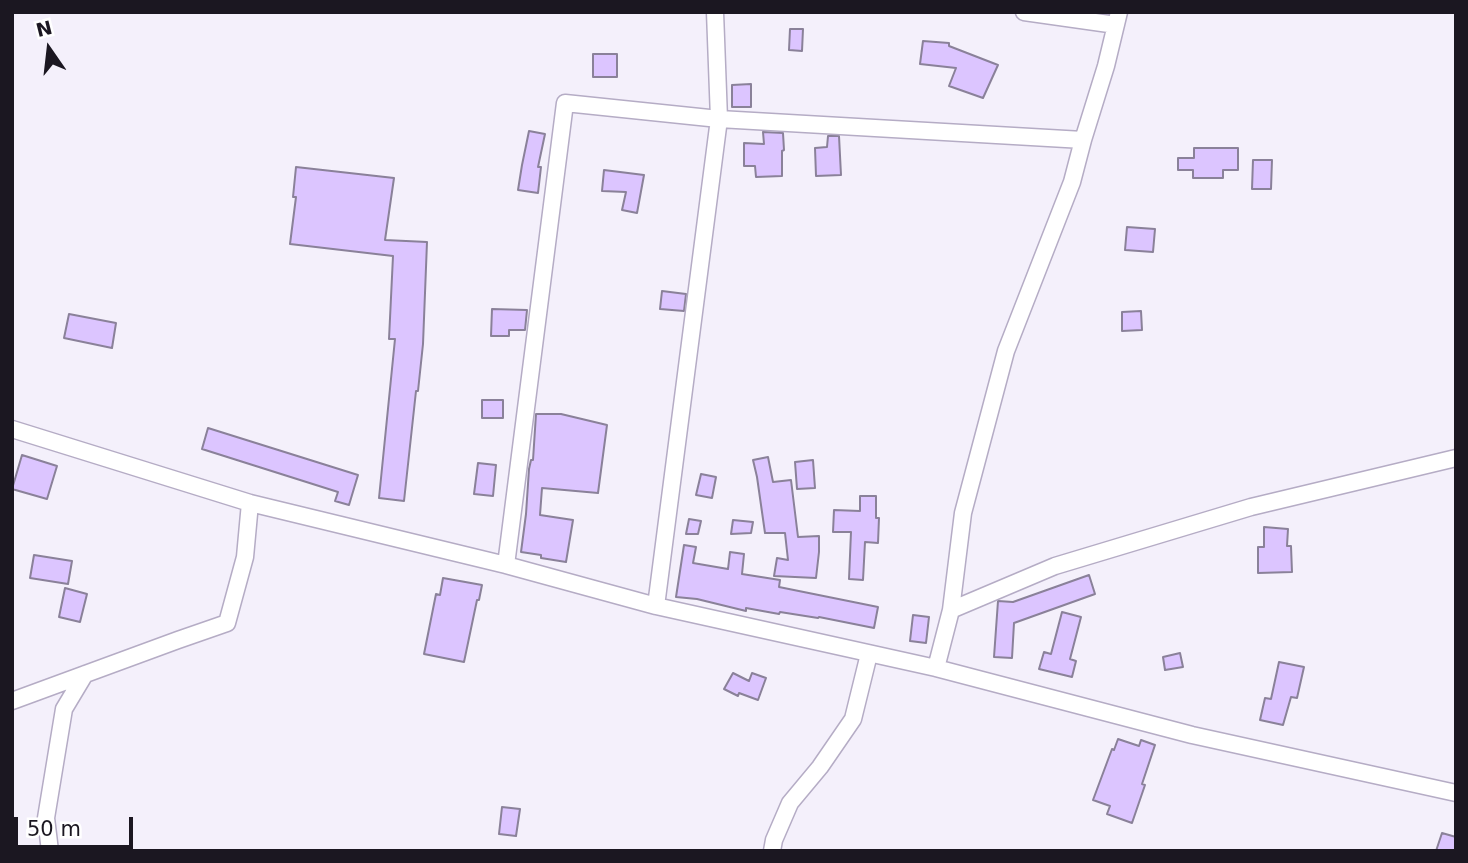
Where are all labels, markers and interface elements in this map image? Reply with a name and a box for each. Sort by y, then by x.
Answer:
north arrow [14,14,84,84]
text: N [34,16,54,41]
scale bar [18,804,136,848]
text: 50 m [27,817,81,841]

